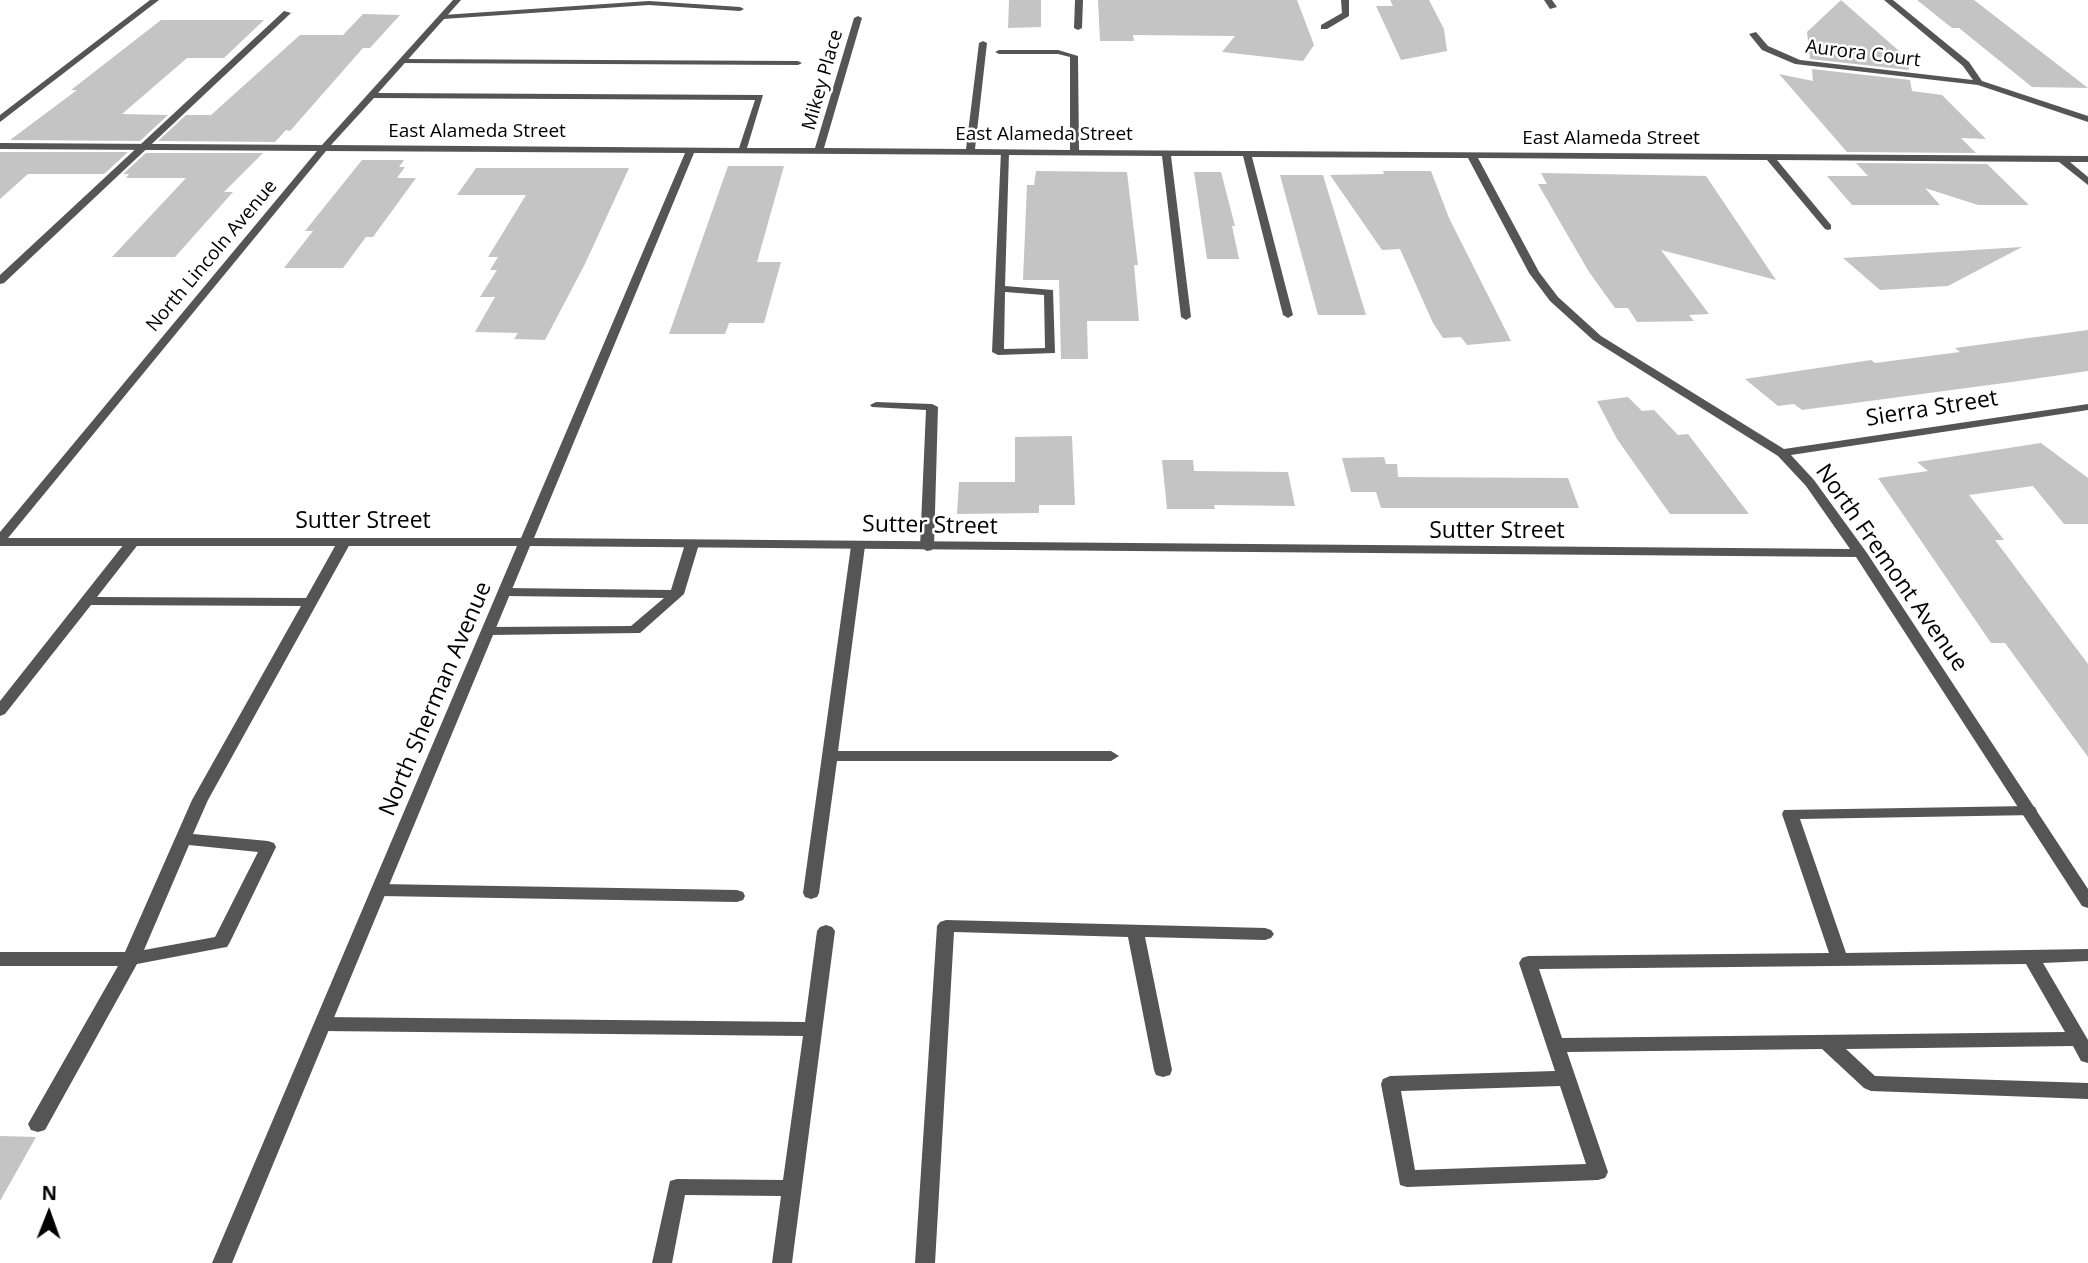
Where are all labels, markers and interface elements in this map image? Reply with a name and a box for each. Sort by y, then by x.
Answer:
street label: Mikey Place [798,27,848,133]
street label: Aurora Court [1804,36,1922,72]
street label: East Alameda Street [388,121,566,143]
street label: East Alameda Street [955,124,1133,146]
street label: East Alameda Street [1522,128,1700,150]
street label: North Lincoln Avenue [142,175,282,337]
street label: Sierra Street [1864,385,2000,433]
street label: North Fremont Avenue [1809,459,1973,677]
street label: Sutter Street [295,507,431,535]
street label: Sutter Street [862,511,998,541]
street label: Sutter Street [1429,517,1565,545]
street label: North Sherman Avenue [374,578,498,820]
north arrow [14,1179,84,1249]
text: N [41,1180,57,1206]

